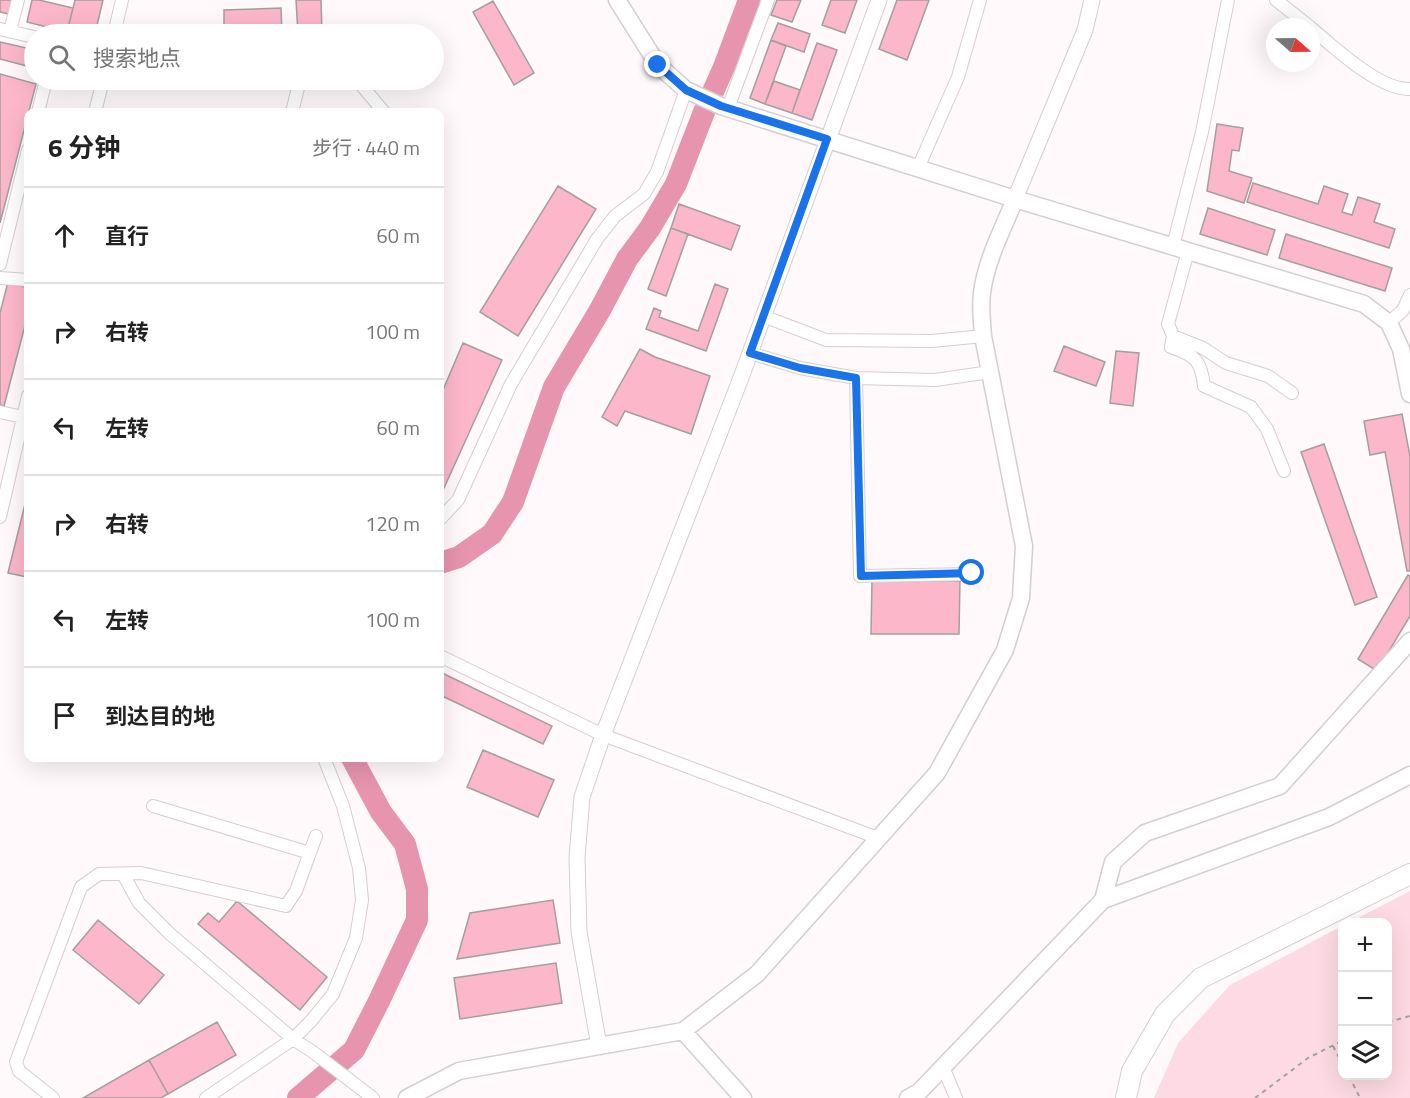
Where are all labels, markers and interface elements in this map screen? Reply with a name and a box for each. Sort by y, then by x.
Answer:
north arrow [1266,18,1320,72]
search box [24,24,444,90]
icon: search [45,41,78,74]
text: 搜索地点 [93,41,181,75]
route end [644,51,670,77]
text: 6 分钟 [48,128,120,167]
text: 步行 · 440 m [312,132,420,163]
icon: ahead [48,219,81,252]
text: 直行 [105,219,149,253]
text: 60 m [376,220,420,251]
icon: right [48,315,81,348]
text: 右转 [105,315,149,349]
text: 100 m [365,316,420,347]
icon: left [48,411,81,444]
text: 左转 [105,411,149,445]
text: 60 m [376,412,420,443]
icon: right [48,507,81,540]
text: 右转 [105,507,149,541]
text: 120 m [365,508,420,539]
route start [958,559,984,585]
icon: left [48,603,81,636]
text: 左转 [105,603,149,637]
text: 100 m [365,604,420,635]
icon: arrive [48,699,81,732]
text: 到达目的地 [105,699,215,733]
map controls [1338,918,1392,1080]
button: + [1338,918,1392,972]
button: − [1338,972,1392,1026]
button: layers [1338,1026,1392,1080]

